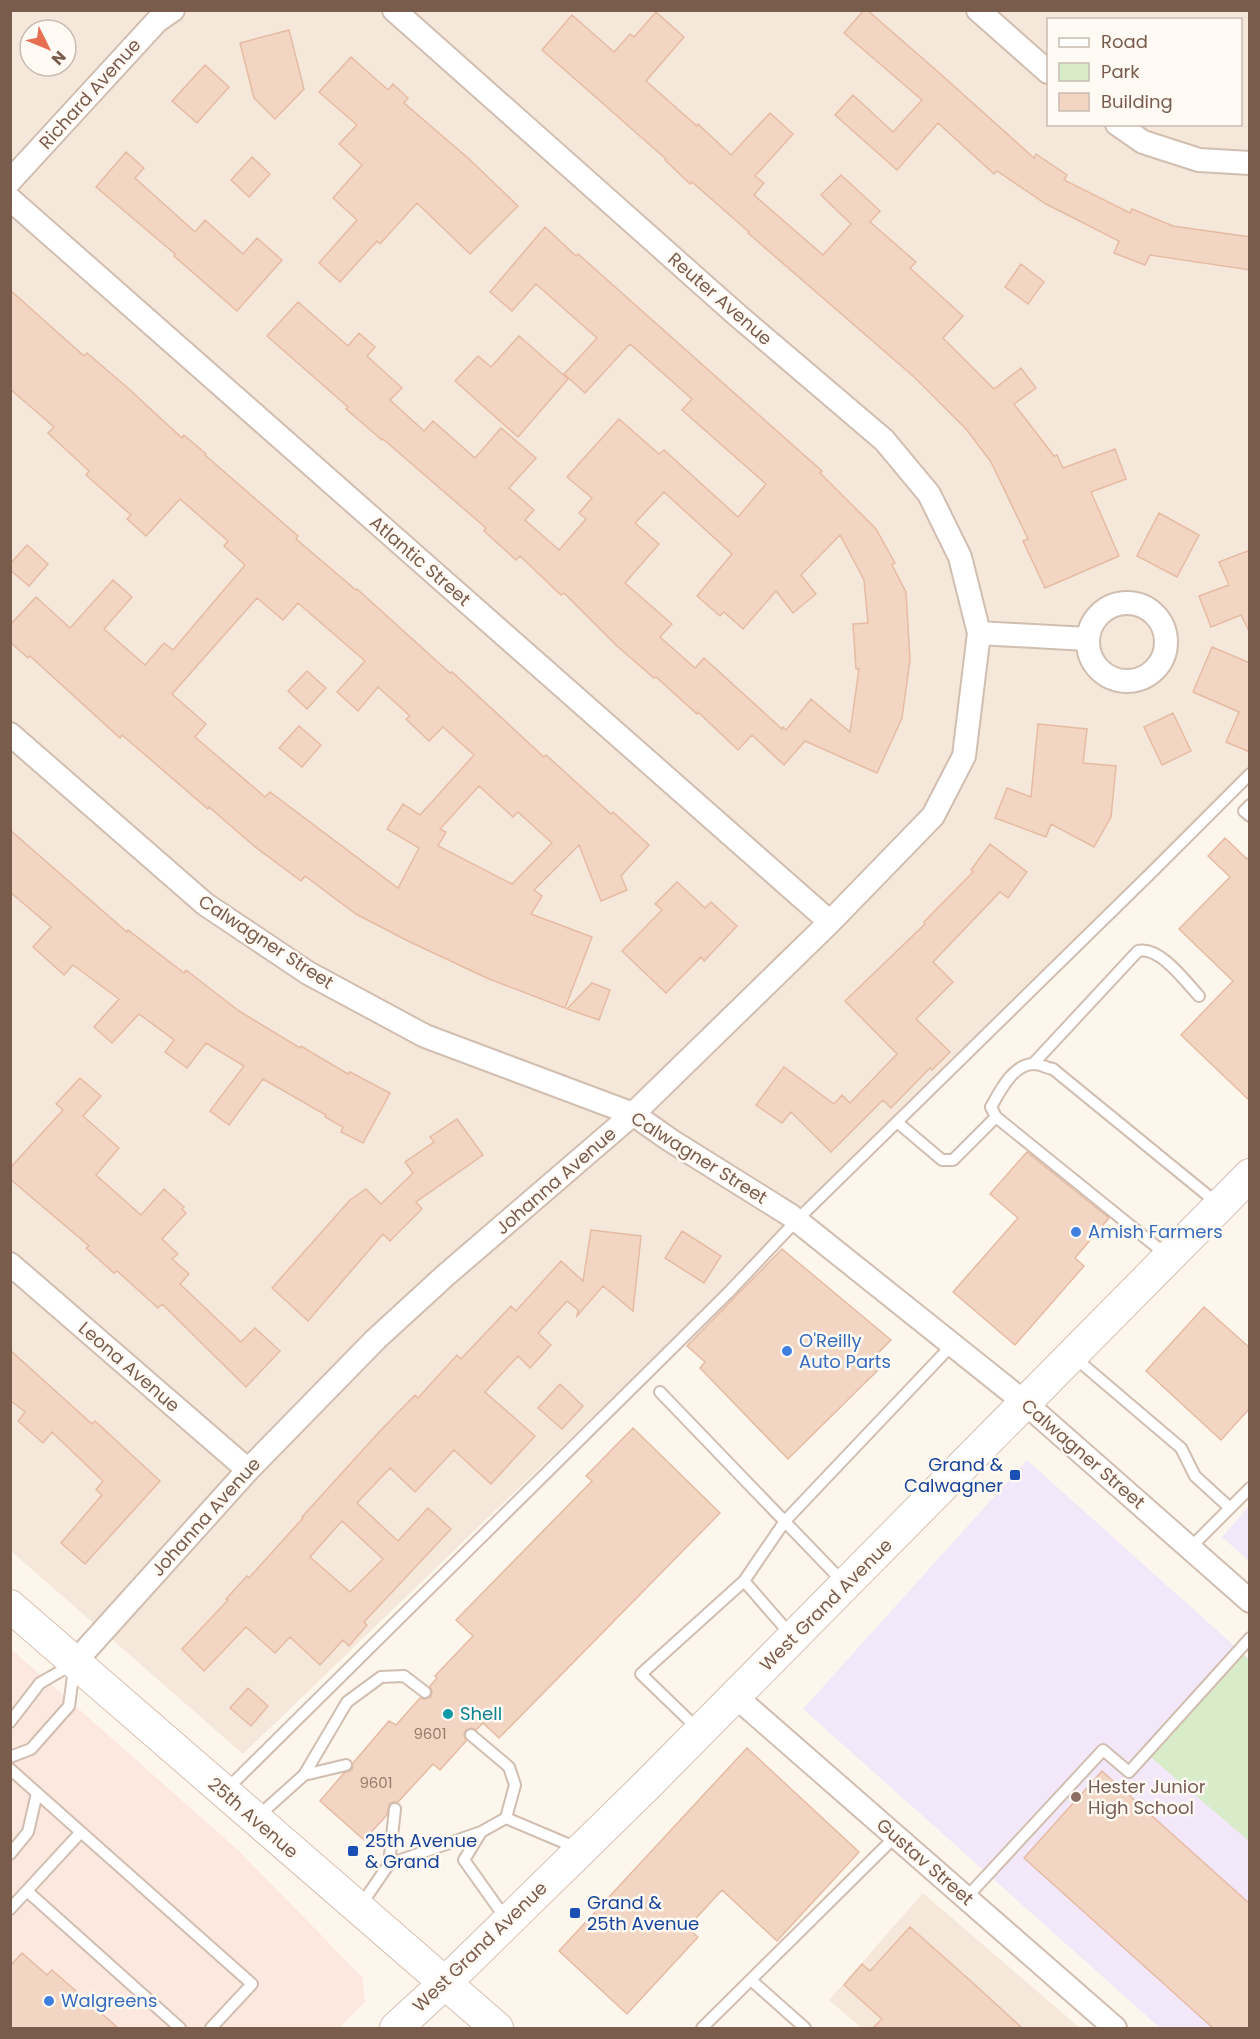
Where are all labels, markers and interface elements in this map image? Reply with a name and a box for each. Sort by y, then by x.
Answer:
north arrow [18,18,78,78]
legend [1047,18,1242,126]
text: Road [1101,29,1148,54]
street label: Richard Avenue [33,33,146,155]
text: N [46,46,71,70]
text: Park [1101,59,1140,84]
text: Building [1101,89,1173,114]
street label: Reuter Avenue [663,246,778,351]
street label: Atlantic Street [364,510,476,611]
street label: Calwagner Street [194,888,339,995]
street label: Calwagner Street [626,1106,772,1210]
street label: Johanna Avenue [490,1121,621,1240]
place label: Amish Farmers [1088,1219,1223,1244]
marker: Amish Farmers [1069,1225,1083,1239]
street label: Leona Avenue [73,1316,185,1418]
place label: O'Reilly Auto Parts [799,1328,891,1374]
marker: O'Reilly Auto Parts [780,1344,794,1358]
street label: Calwagner Street [1016,1393,1151,1514]
street label: Johanna Avenue [145,1452,266,1582]
place label: Grand & Calwagner [904,1452,1004,1498]
marker: Grand & Calwagner [1008,1468,1022,1482]
street label: West Grand Avenue [754,1533,898,1677]
place label: Shell [460,1701,502,1726]
marker: Shell [441,1707,455,1721]
house number: 9601 [413,1723,447,1744]
street label: 25th Avenue [203,1771,304,1864]
house number: 9601 [359,1772,393,1793]
place label: Hester Junior High School [1088,1774,1206,1820]
marker: Hester Junior High School [1069,1790,1083,1804]
street label: Gustav Street [871,1812,979,1911]
place label: 25th Avenue & Grand [365,1828,477,1874]
marker: 25th Avenue & Grand [346,1844,360,1858]
street label: West Grand Avenue [407,1876,553,2018]
place label: Grand & 25th Avenue [587,1890,699,1936]
marker: Grand & 25th Avenue [568,1906,582,1920]
place label: Walgreens [61,1988,157,2013]
marker: Walgreens [42,1994,56,2008]

